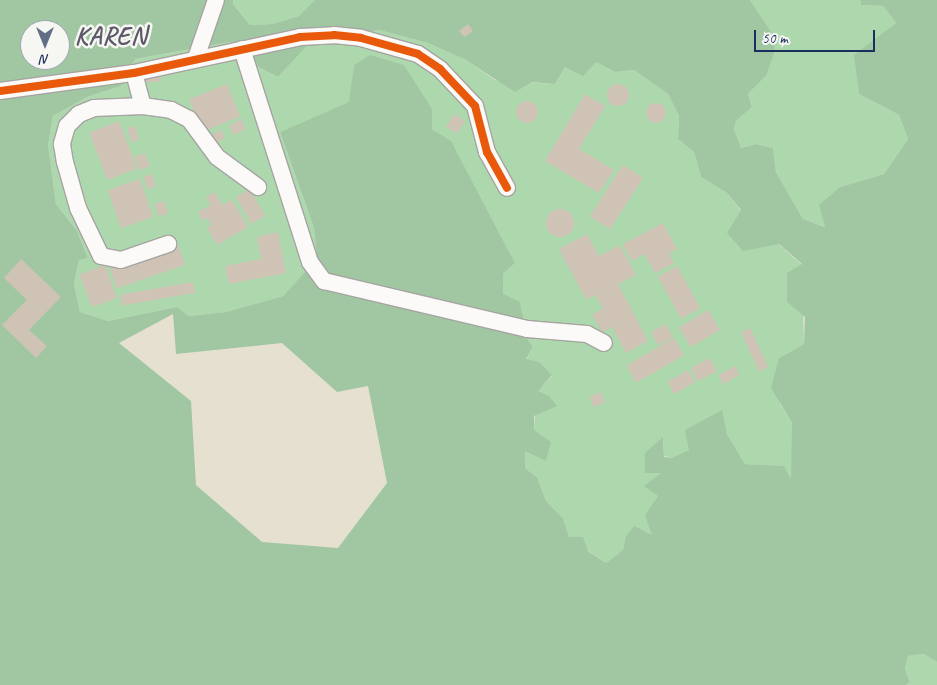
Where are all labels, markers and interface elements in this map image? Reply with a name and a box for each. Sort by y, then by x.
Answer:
north arrow [20,20,70,70]
scale bar [757,20,878,52]
district label: KAREN [75,21,147,51]
text: 50 m [762,29,788,48]
text: N [41,51,49,68]

